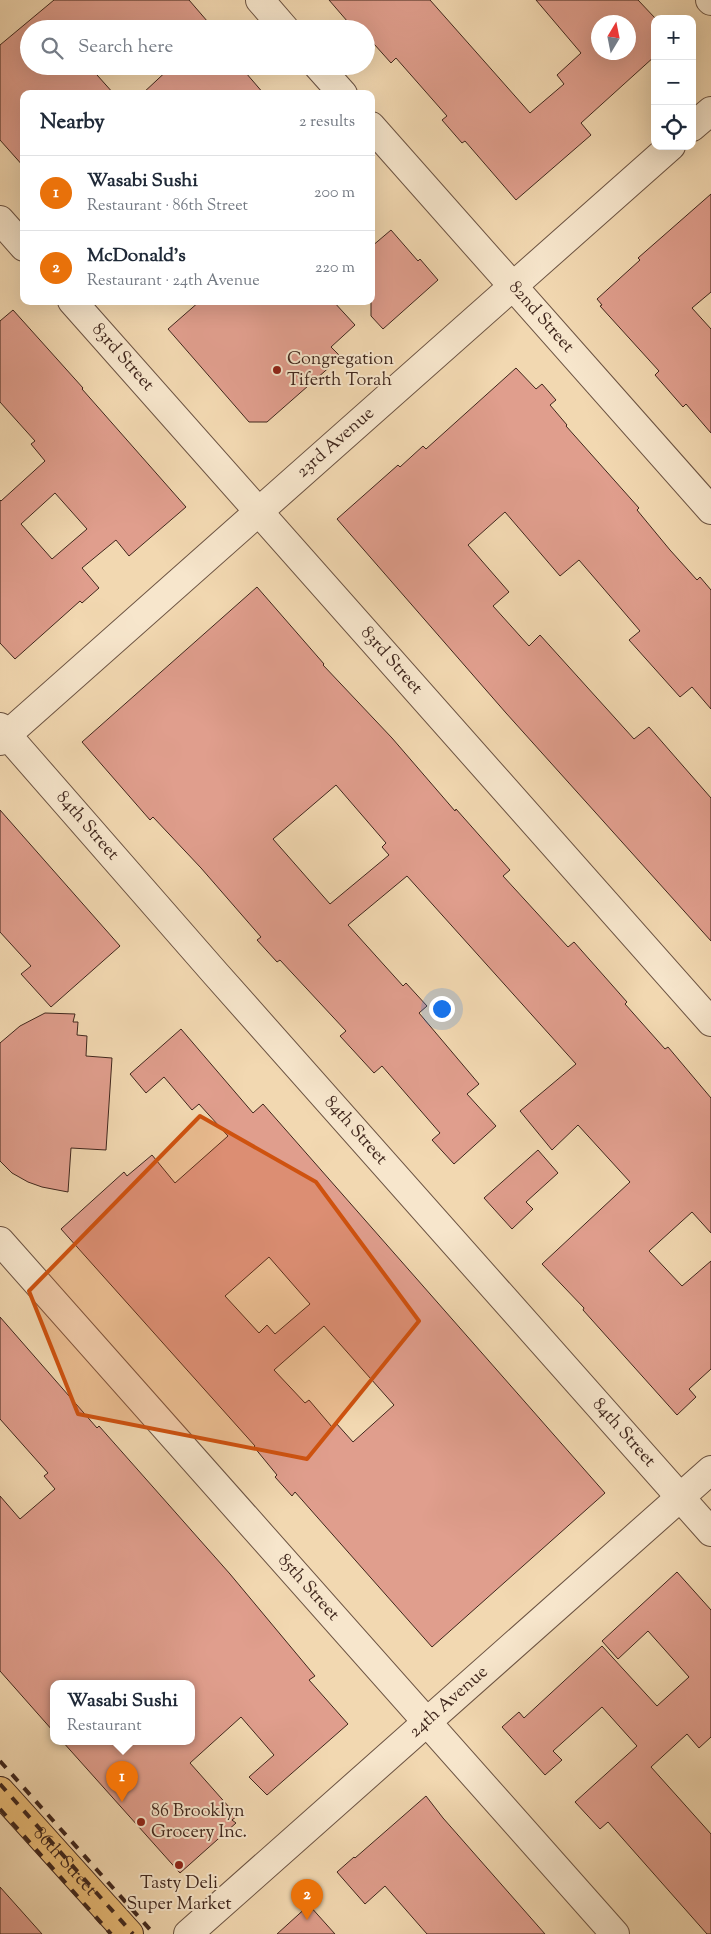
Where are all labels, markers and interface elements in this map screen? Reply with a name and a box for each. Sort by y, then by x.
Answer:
north arrow [591,15,636,60]
map controls [651,15,696,150]
button: + [651,15,696,60]
search box [20,20,375,75]
icon: search [38,34,66,62]
text: Search here [78,34,173,61]
button: − [651,60,696,105]
button: locate [651,105,696,150]
text: Nearby [40,108,105,138]
text: 2 results [299,111,355,134]
text: Wasabi Sushi [87,168,198,195]
text: 1 [53,182,59,205]
text: 200 m [314,182,355,205]
text: Restaurant · 86th Street [87,195,248,218]
text: McDonald's [87,243,186,270]
text: 2 [52,257,60,280]
text: 220 m [315,257,355,280]
text: Restaurant · 24th Avenue [87,270,260,293]
street label: 82nd Street [502,276,580,359]
street label: 83rd Street [85,318,160,398]
place label: Congregation Tiferth Torah [287,347,394,394]
marker: Congregation Tiferth Torah [271,364,283,376]
street label: 23rd Avenue [291,401,381,485]
street label: 83rd Street [354,621,428,701]
street label: 84th Street [49,786,125,867]
your location [429,996,455,1022]
street label: 84th Street [317,1091,393,1171]
street label: 84th Street [585,1393,661,1474]
street label: 85th Street [271,1549,345,1627]
street label: 24th Avenue [404,1660,494,1745]
popup [50,1680,195,1745]
text: Wasabi Sushi [67,1688,178,1715]
text: Restaurant [67,1715,142,1738]
pin: 1 [106,1761,138,1802]
place label: 86 Brooklyn Grocery Inc. [151,1799,247,1846]
marker: 86 Brooklyn Grocery Inc. [135,1816,147,1828]
street label: 86th Street [26,1822,102,1903]
marker: Tasty Deli Super Market [173,1859,185,1871]
place label: Tasty Deli Super Market [126,1871,232,1918]
pin: 2 [291,1879,323,1920]

